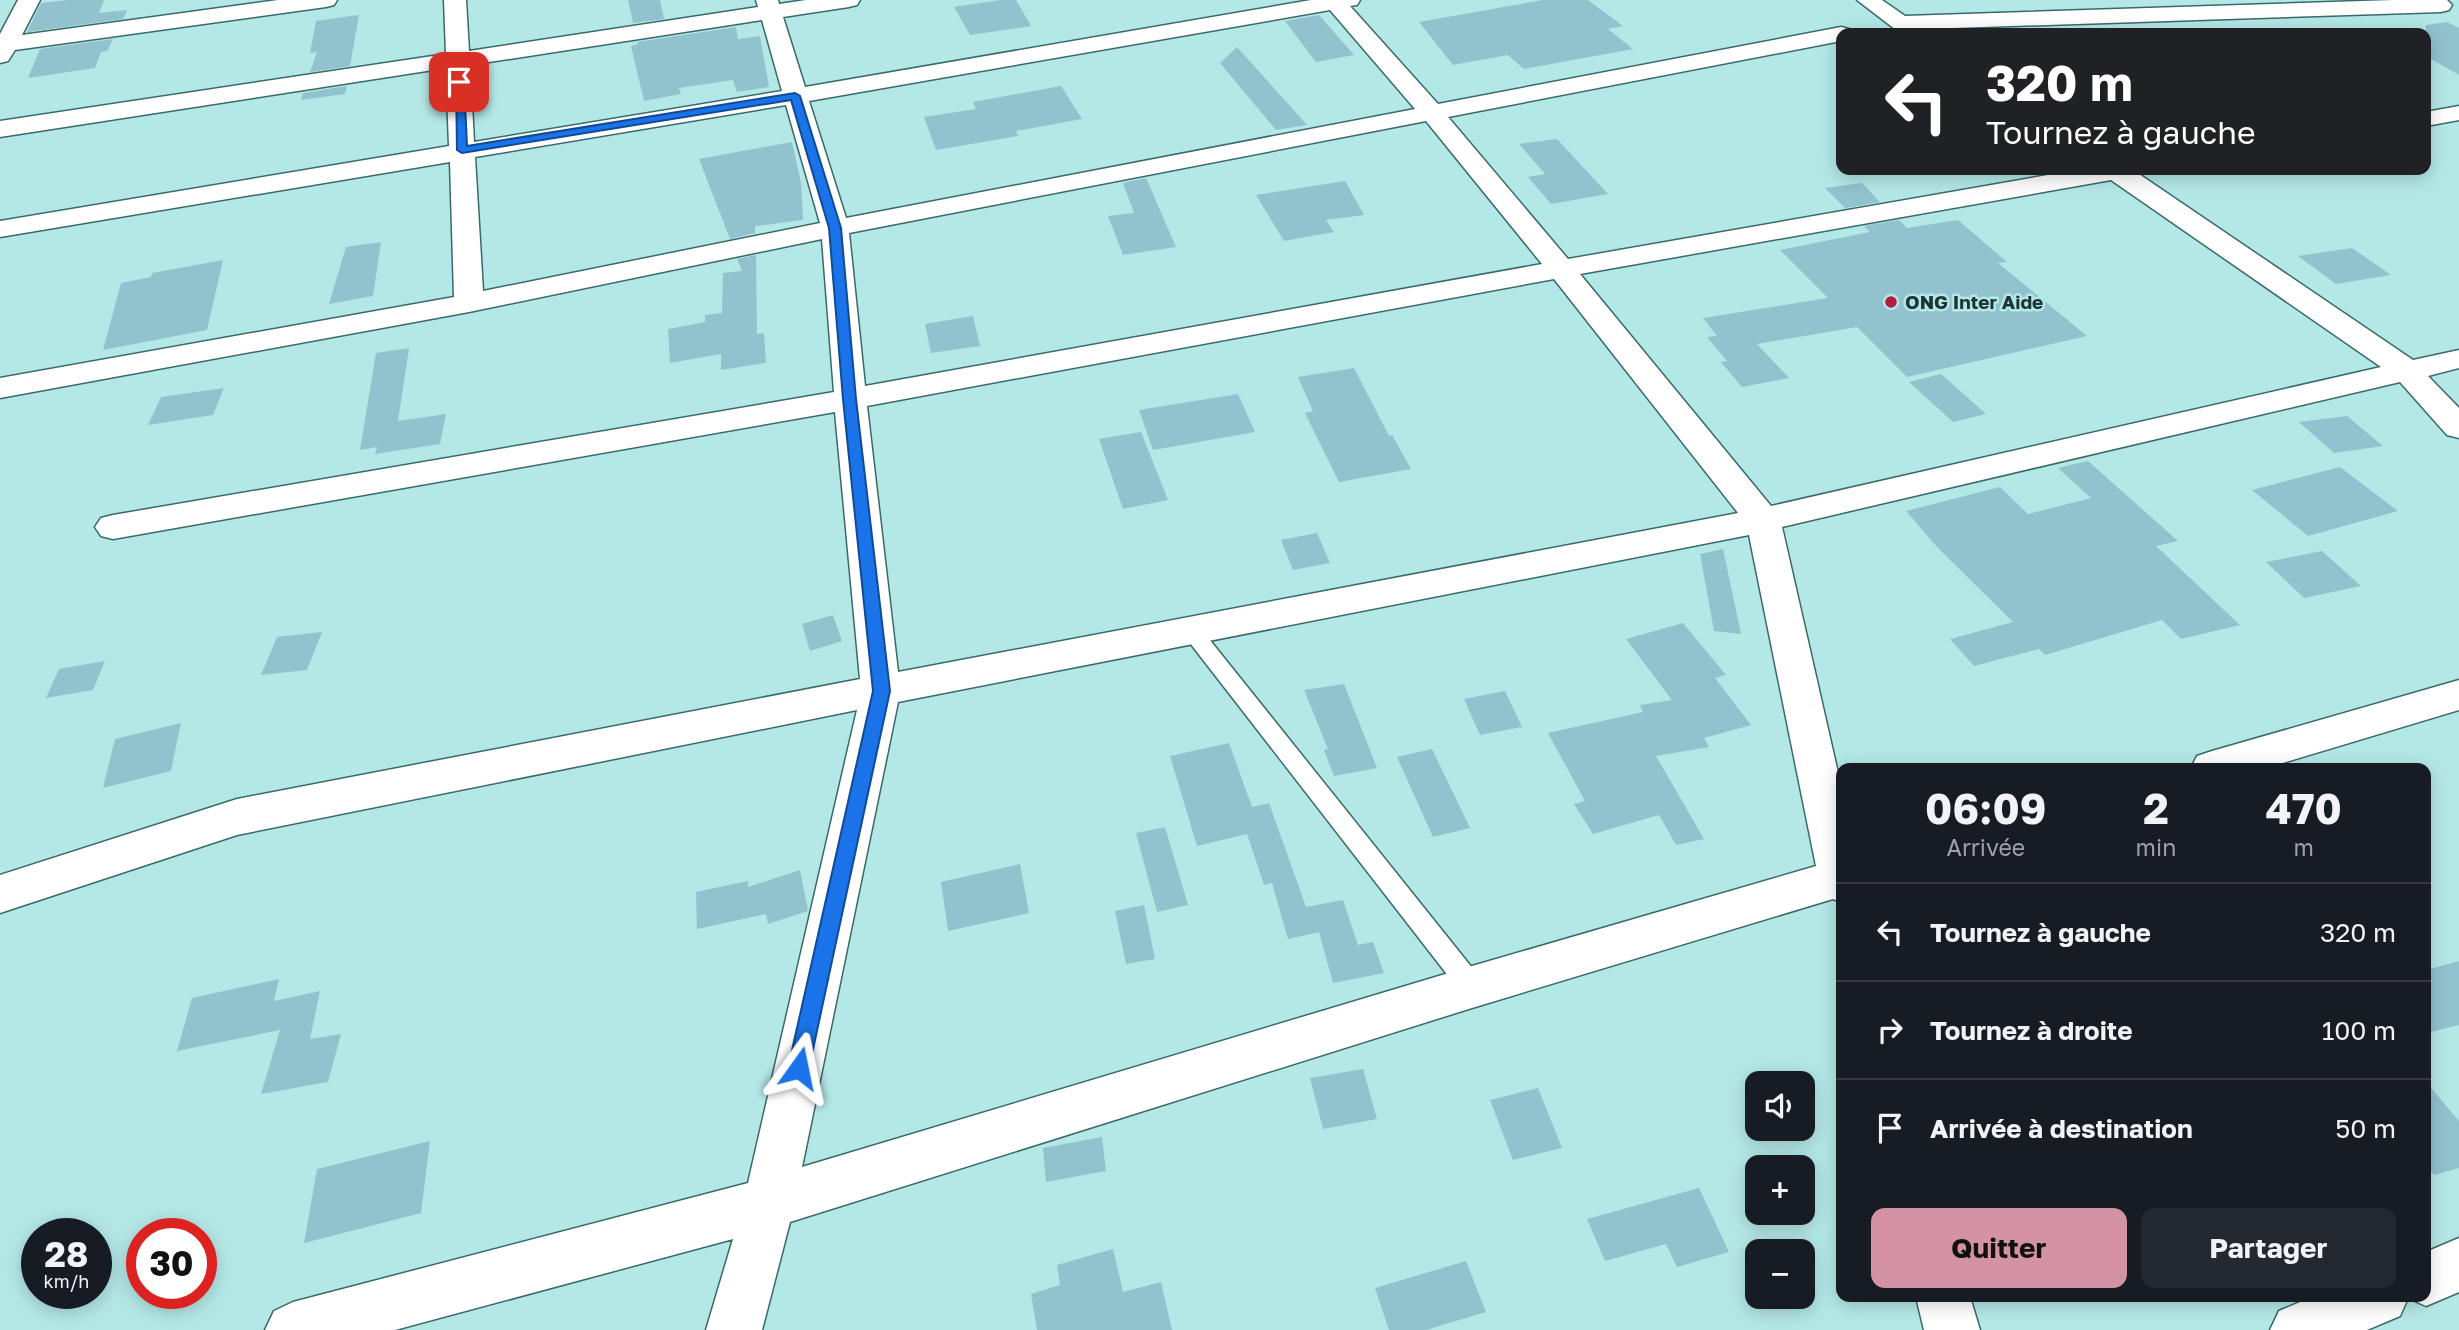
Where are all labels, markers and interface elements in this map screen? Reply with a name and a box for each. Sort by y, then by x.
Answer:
pin [429,52,489,112]
text: 320 m [1986,53,2133,112]
icon: left [1871,56,1962,147]
icon: arrive [440,63,478,101]
text: Tournez à gauche [1986,113,2255,151]
place label: ONG Inter Aide [1905,290,2043,313]
marker: ONG Inter Aide [1883,294,1899,310]
text: 06:09 [1925,783,2047,833]
text: 2 [2143,783,2169,833]
text: 470 [2265,783,2342,833]
text: Arrivée [1946,833,2025,861]
text: min [2136,833,2176,861]
text: m [2293,833,2314,861]
icon: left [1871,913,1909,951]
text: Tournez à gauche [1930,917,2151,948]
text: 320 m [2320,917,2396,948]
icon: right [1871,1011,1909,1049]
text: Tournez à droite [1930,1015,2133,1046]
text: 100 m [2322,1015,2396,1046]
position arrow [762,1031,836,1105]
map controls [1745,1071,1815,1309]
button: sound [1745,1071,1815,1141]
icon: arrive [1871,1109,1909,1147]
text: Arrivée à destination [1930,1113,2193,1144]
text: 50 m [2335,1113,2396,1144]
button: + [1745,1155,1815,1225]
button: Quitter [1871,1208,2127,1288]
button: Partager [2141,1208,2396,1288]
speed limit sign: 30 [126,1218,217,1309]
text: 28 [45,1233,88,1275]
button: − [1745,1239,1815,1309]
text: km/h [44,1270,89,1292]

